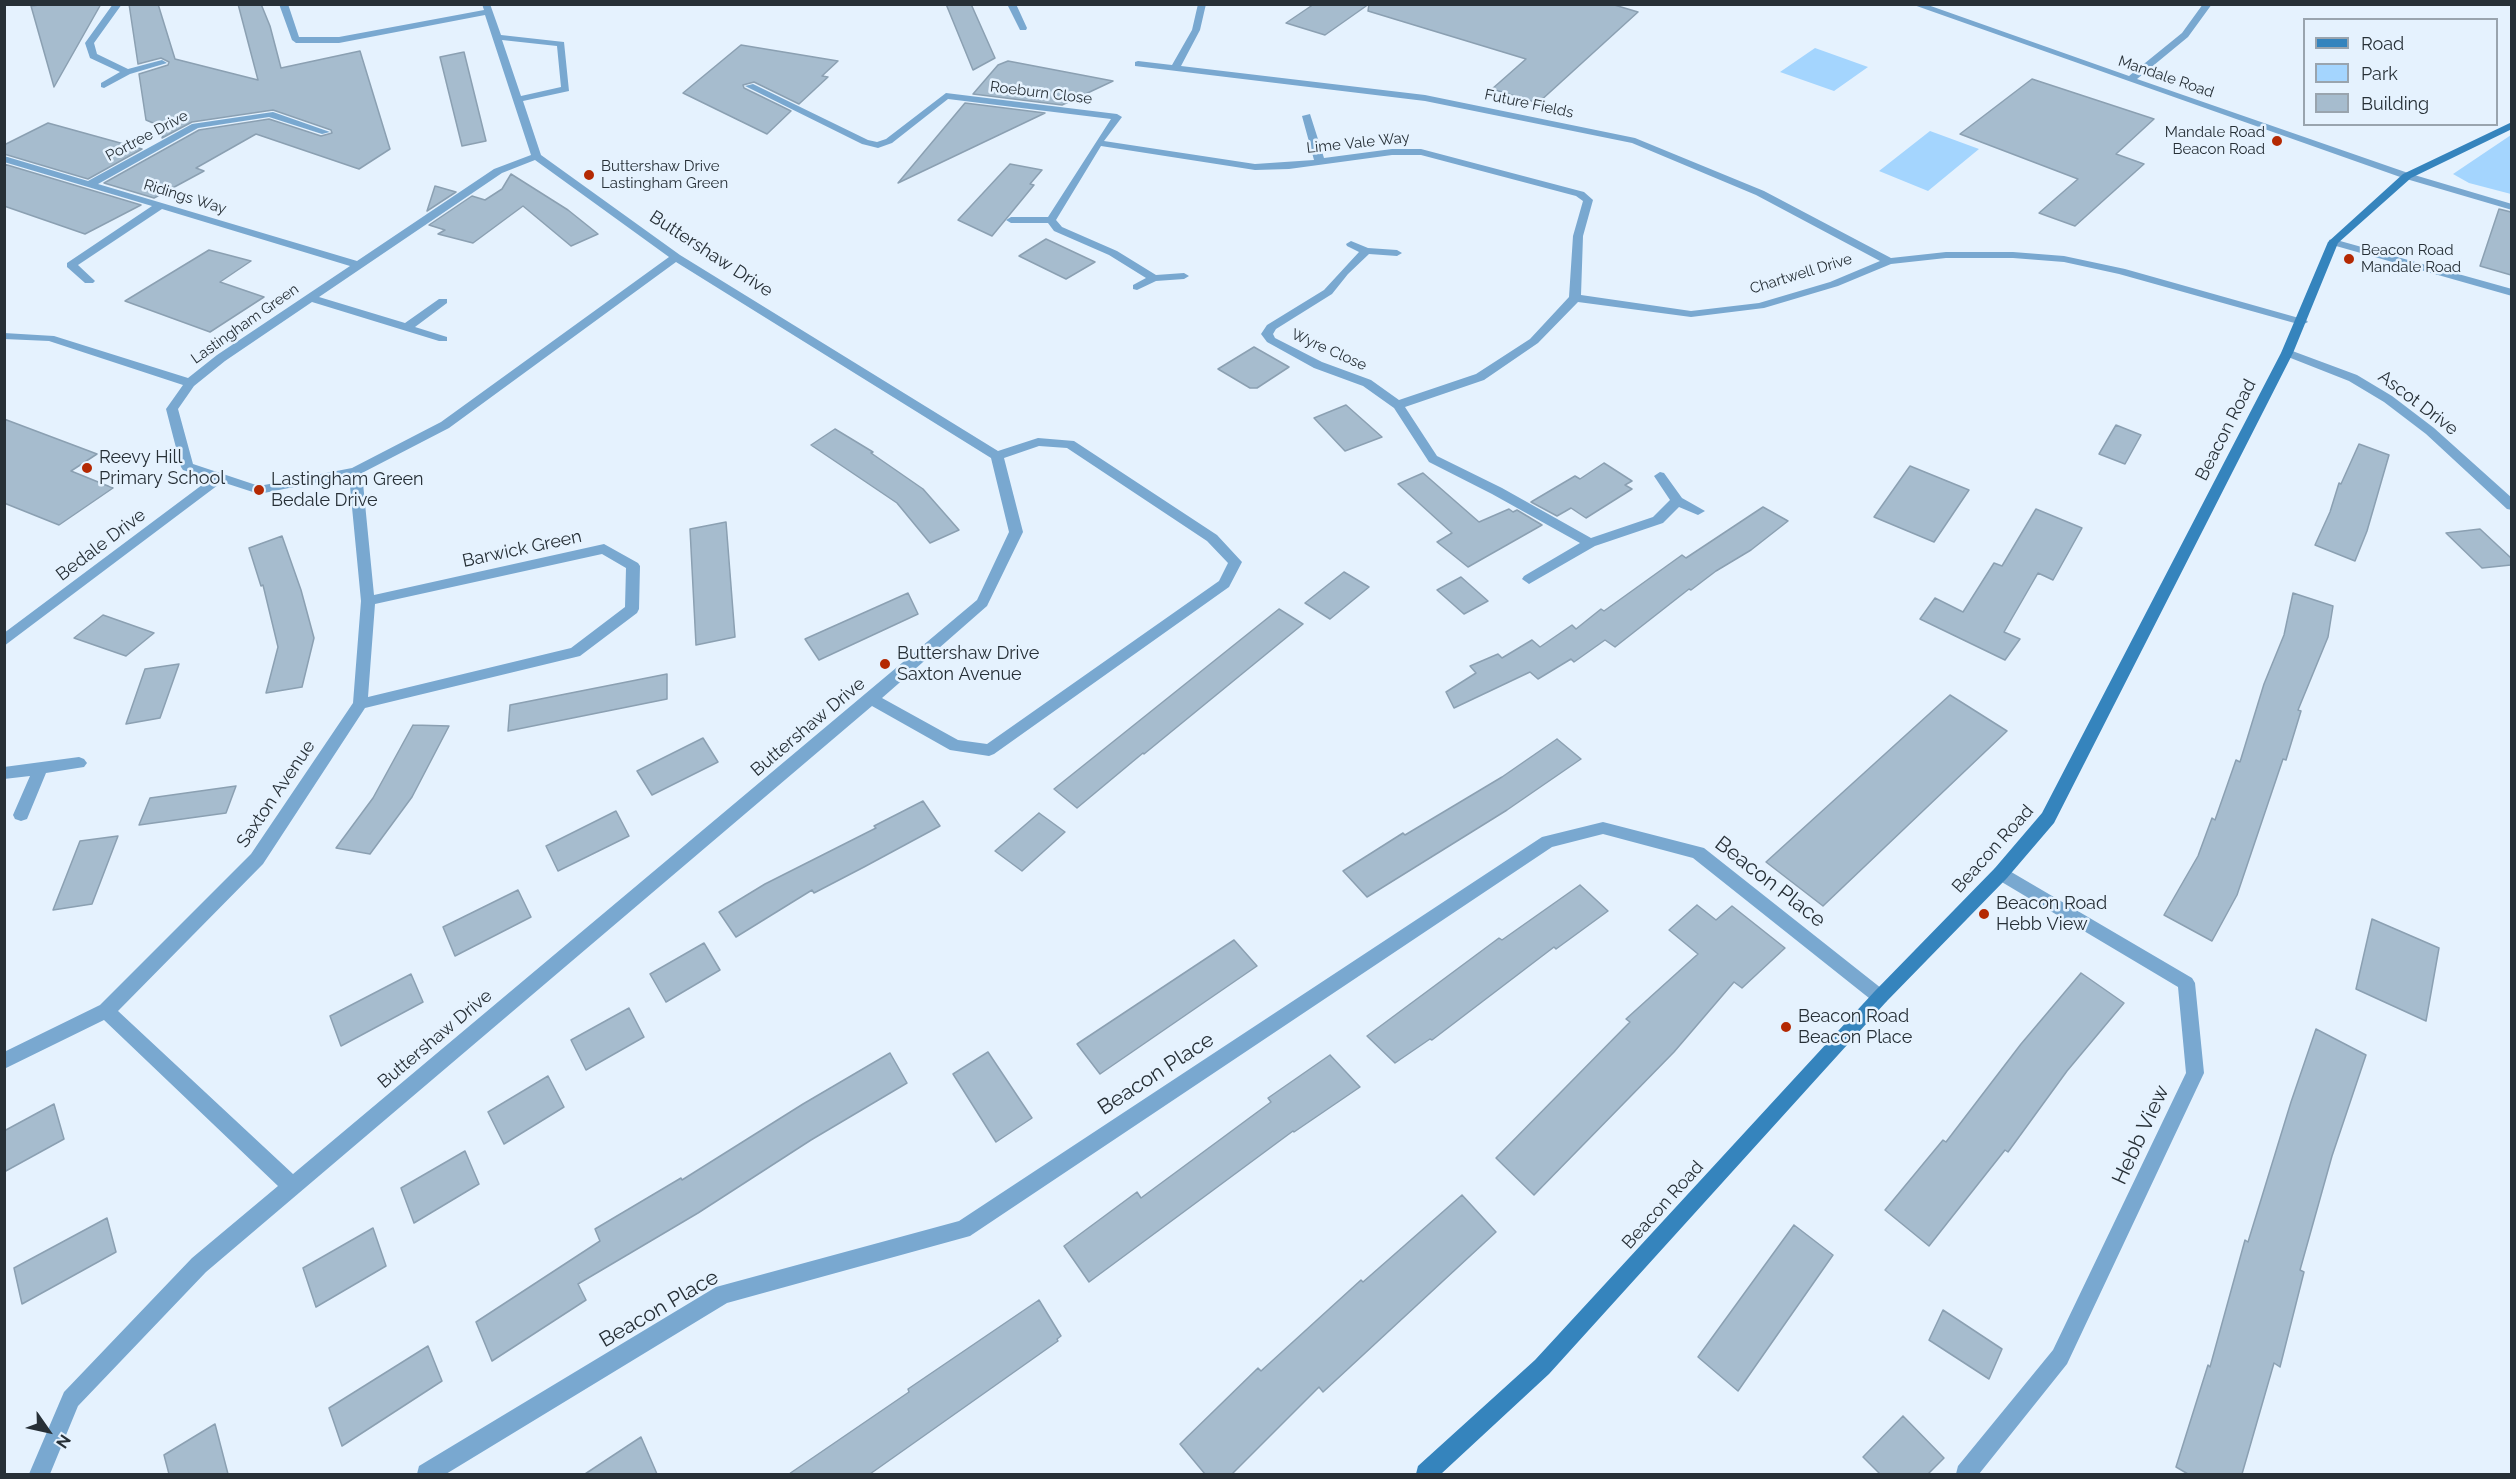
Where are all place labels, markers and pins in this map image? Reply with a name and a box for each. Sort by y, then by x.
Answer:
place label: Mandale Road Beacon Road [2165,123,2265,158]
marker: Mandale Road Beacon Road [2270,134,2284,148]
place label: Buttershaw Drive Lastingham Green [601,157,728,192]
marker: Buttershaw Drive Lastingham Green [582,168,596,182]
place label: Beacon Road Mandale Road [2361,241,2461,276]
marker: Beacon Road Mandale Road [2342,252,2356,266]
place label: Reevy Hill Primary School [99,447,225,490]
marker: Reevy Hill Primary School [80,461,94,475]
place label: Lastingham Green Bedale Drive [271,469,424,512]
marker: Lastingham Green Bedale Drive [252,483,266,497]
place label: Buttershaw Drive Saxton Avenue [897,643,1039,686]
marker: Buttershaw Drive Saxton Avenue [878,657,892,671]
place label: Beacon Road Hebb View [1996,893,2107,936]
marker: Beacon Road Hebb View [1977,907,1991,921]
place label: Beacon Road Beacon Place [1798,1006,1912,1048]
marker: Beacon Road Beacon Place [1779,1020,1793,1034]

